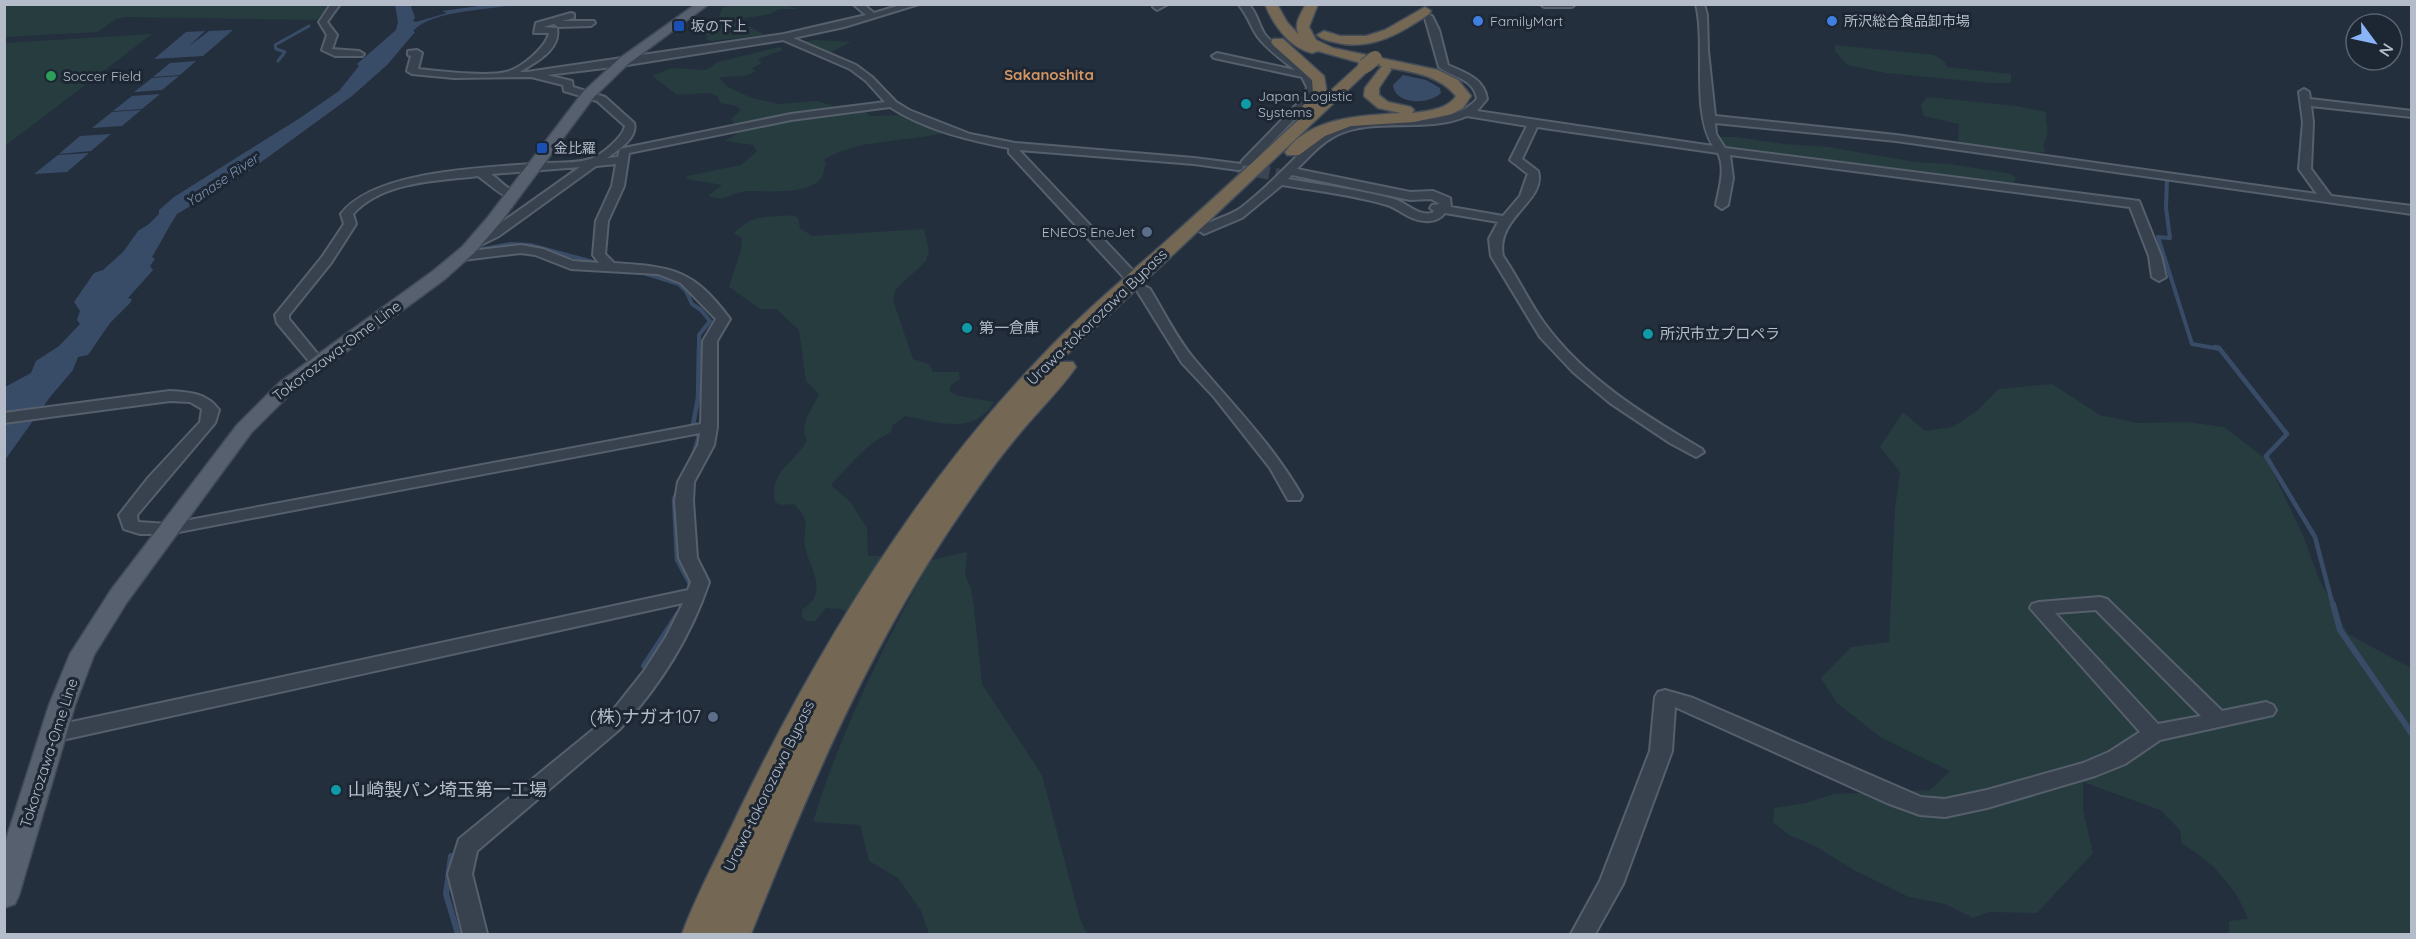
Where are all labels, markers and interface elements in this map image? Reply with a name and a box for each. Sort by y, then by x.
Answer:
place label: FamilyMart [1490,12,1563,30]
place label: 所沢総合食品卸市場 [1844,12,1970,30]
north arrow [2344,12,2404,72]
marker: FamilyMart [1471,14,1485,28]
marker: 所沢総合食品卸市場 [1825,14,1839,28]
place label: 坂の下上 [691,17,747,35]
marker: 坂の下上 [672,19,686,33]
text: N [2375,40,2398,61]
district label: Sakanoshita [1004,65,1094,84]
place label: Soccer Field [63,67,141,85]
marker: Soccer Field [44,69,58,83]
place label: Japan Logistic Systems [1258,87,1353,121]
marker: Japan Logistic Systems [1239,97,1253,111]
place label: 金比羅 [554,139,596,157]
marker: 金比羅 [535,141,549,155]
water label: Yanase River [182,148,263,211]
place label: ENEOS EneJet [1042,223,1135,241]
marker: ENEOS EneJet [1140,225,1154,239]
street label: Urawa-tokorozawa Bypass [1022,245,1171,389]
street label: Tokorozawa-Ome Line [269,296,405,405]
place label: 第一倉庫 [979,318,1039,337]
marker: 第一倉庫 [960,321,974,335]
place label: 所沢市立プロペラ [1660,324,1780,343]
marker: 所沢市立プロペラ [1641,327,1655,341]
street label: Tokorozawa-Ome Line [15,676,82,830]
street label: Urawa-tokorozawa Bypass [719,697,818,874]
place label: (株)ナガオ107 [590,705,701,728]
marker: (株)ナガオ107 [706,710,720,724]
place label: 山崎製パン埼玉第一工場 [348,778,547,801]
marker: 山崎製パン埼玉第一工場 [329,783,343,797]

